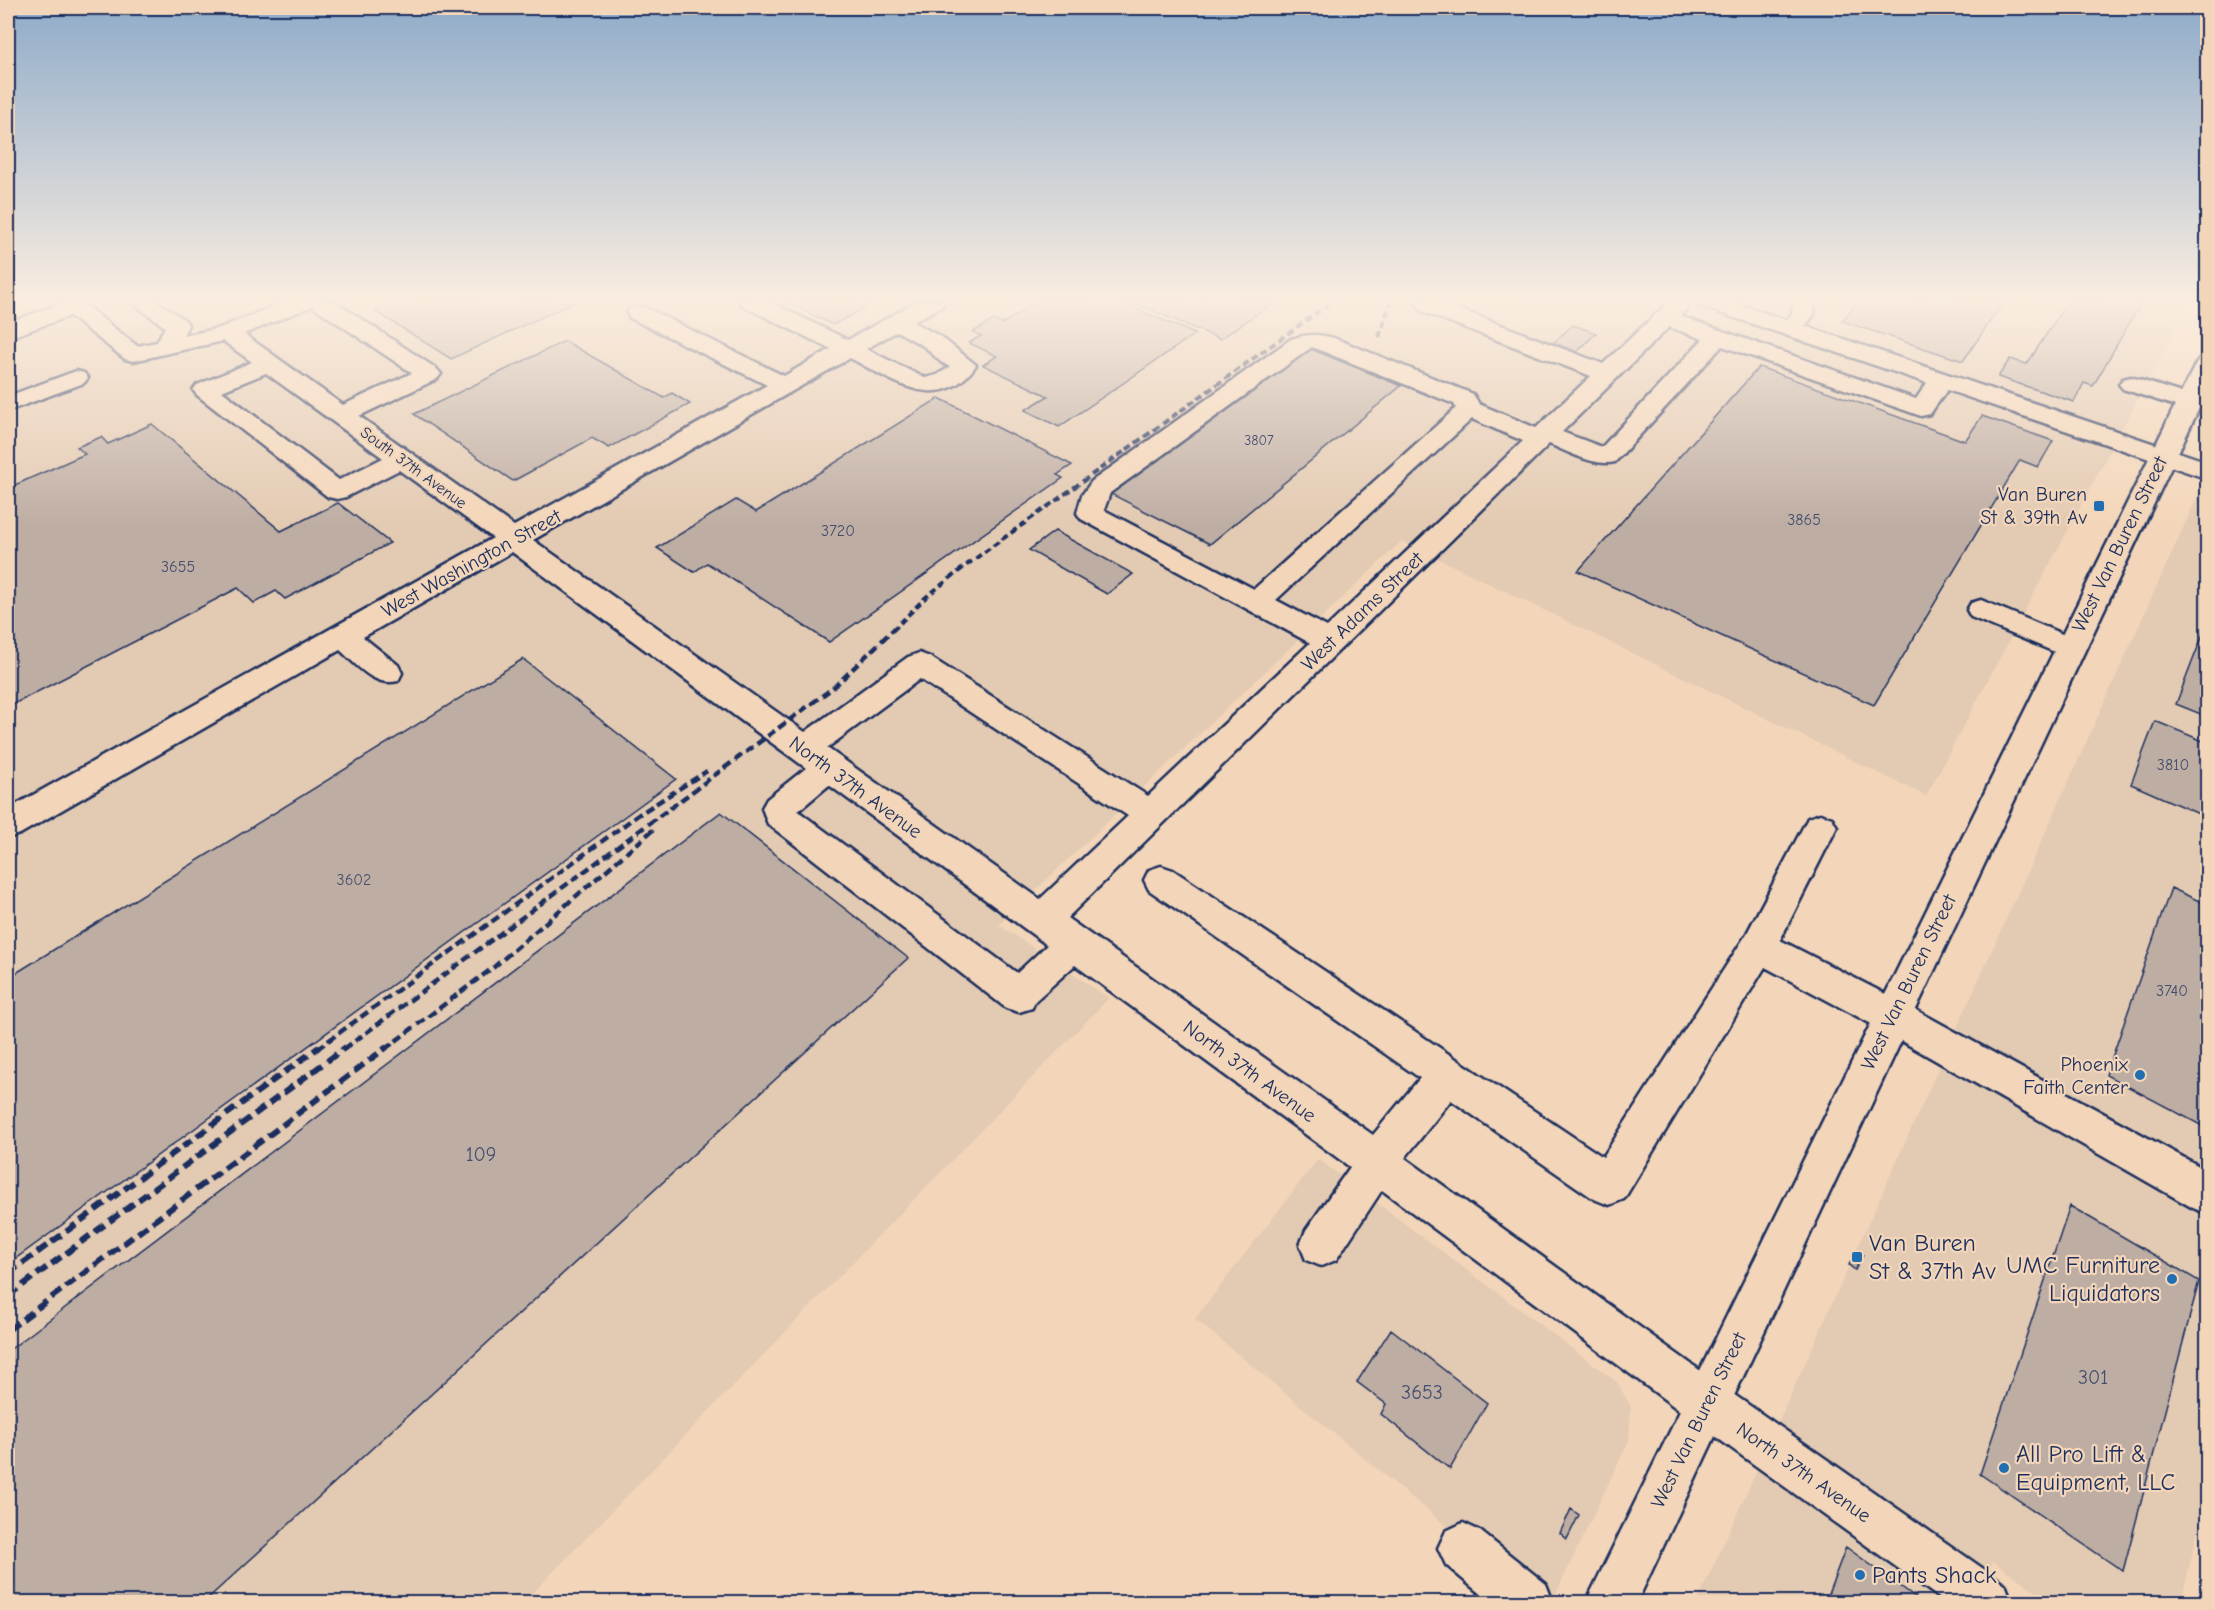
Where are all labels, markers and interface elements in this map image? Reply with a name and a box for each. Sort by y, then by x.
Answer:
street label: South 37th Avenue [357,423,470,512]
house number: 3807 [1244,432,1274,449]
street label: West Van Buren Street [2067,452,2173,636]
place label: Van Buren St & 39th Av [1980,483,2088,529]
marker: Van Buren St & 39th Av [2092,499,2106,513]
street label: West Washington Street [377,504,566,622]
house number: 3865 [1787,511,1821,529]
house number: 3720 [821,522,855,540]
street label: West Adams Street [1296,546,1429,676]
house number: 3655 [161,558,195,576]
street label: North 37th Avenue [785,732,927,843]
house number: 3810 [2157,756,2189,774]
house number: 3602 [337,871,371,889]
street label: West Van Buren Street [1856,890,1962,1074]
house number: 3740 [2156,982,2188,1000]
street label: North 37th Avenue [1179,1016,1321,1127]
place label: Phoenix Faith Center [2023,1053,2129,1099]
marker: Phoenix Faith Center [2133,1068,2147,1082]
house number: 109 [466,1143,496,1166]
place label: Van Buren St & 37th Av [1869,1229,1996,1285]
marker: Van Buren St & 37th Av [1850,1250,1864,1264]
place label: UMC Furniture Liquidators [2006,1251,2160,1307]
marker: UMC Furniture Liquidators [2165,1272,2179,1286]
street label: West Van Buren Street [1646,1328,1752,1512]
house number: 301 [2078,1366,2108,1389]
house number: 3653 [1401,1381,1443,1404]
street label: North 37th Avenue [1732,1418,1875,1527]
place label: All Pro Lift & Equipment, LLC [2016,1440,2175,1496]
marker: All Pro Lift & Equipment, LLC [1997,1461,2011,1475]
place label: Pants Shack [1872,1561,1997,1589]
marker: Pants Shack [1853,1568,1867,1582]

